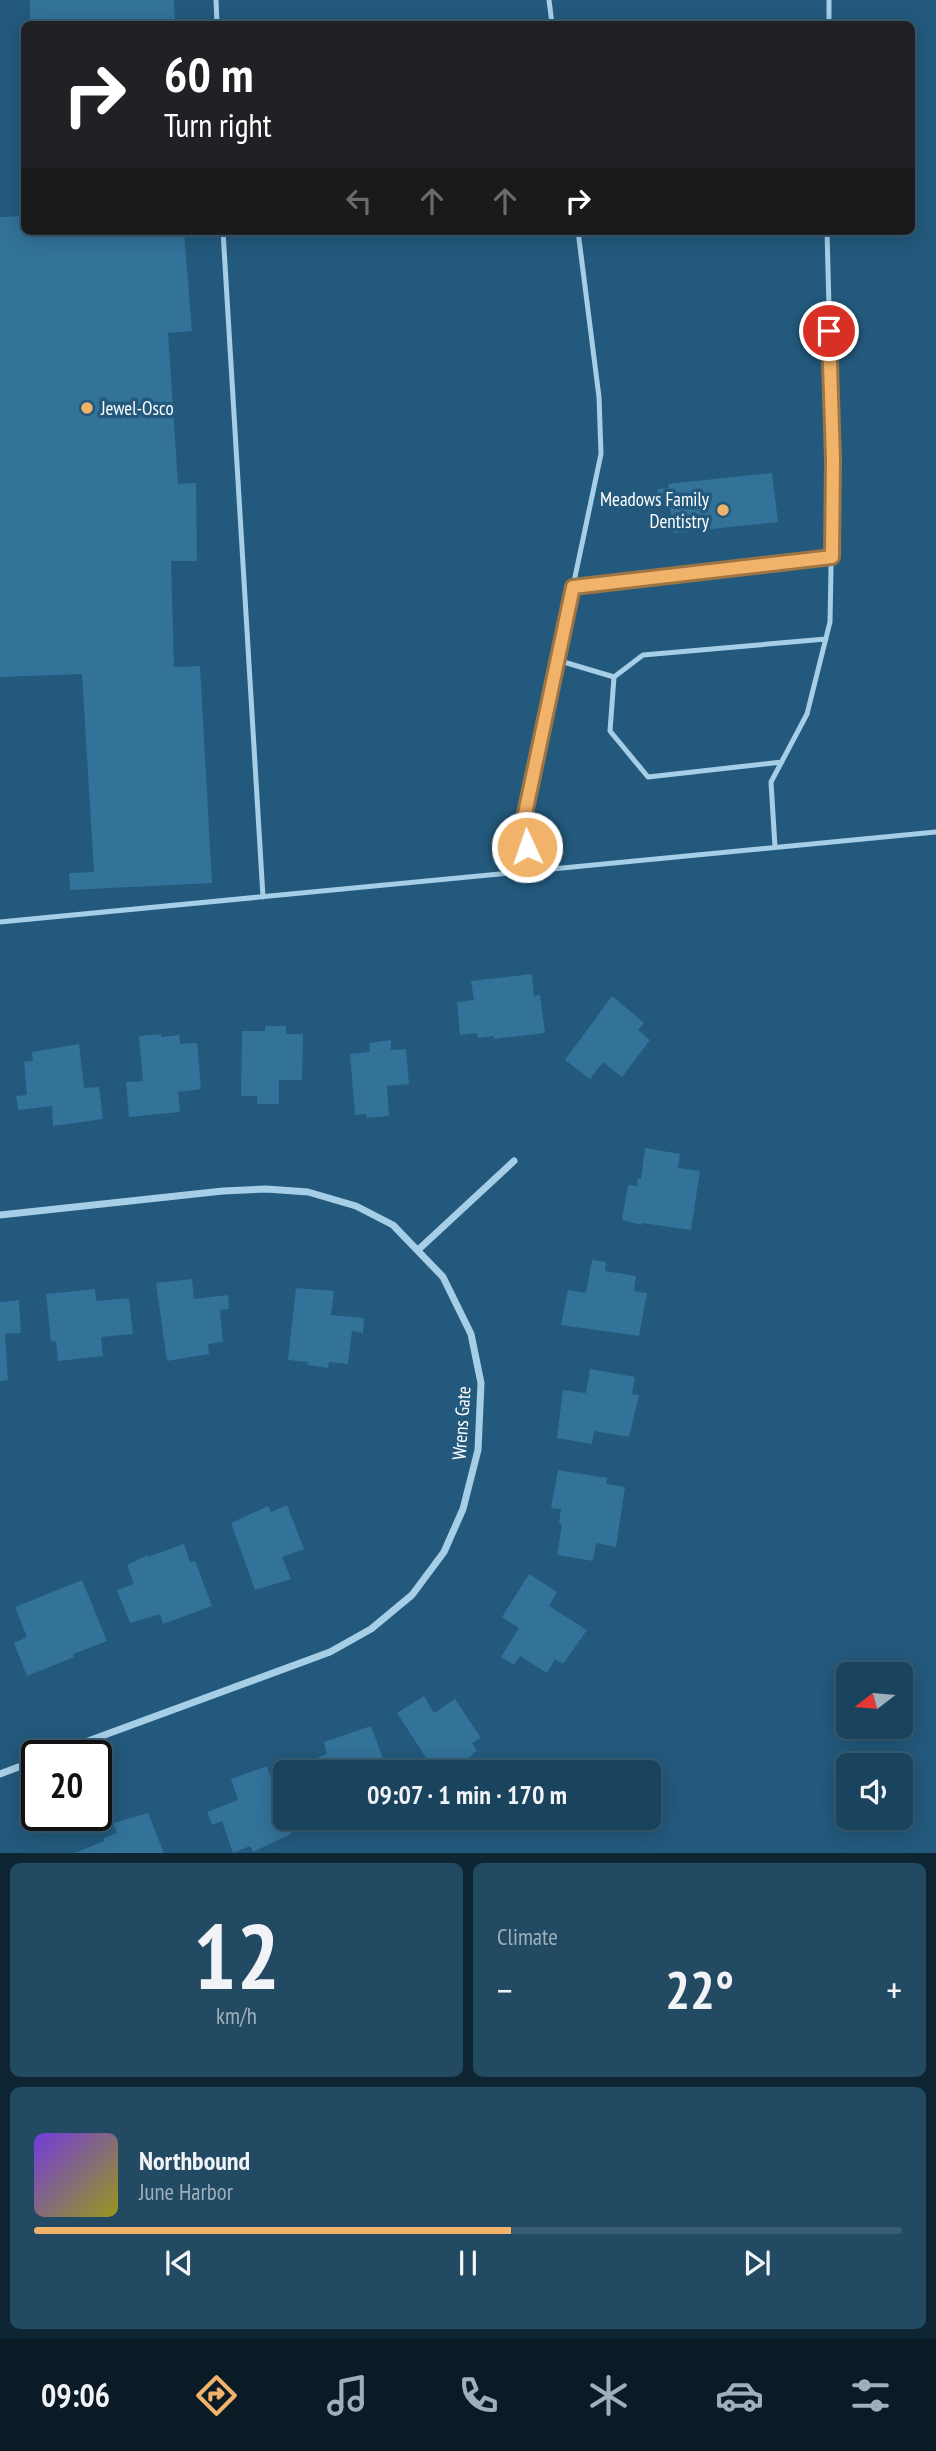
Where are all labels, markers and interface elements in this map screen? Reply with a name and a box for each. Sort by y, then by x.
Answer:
text: 60 m [164,42,253,106]
icon: right [49,49,140,140]
text: Turn right [164,104,272,146]
icon: left [340,182,378,220]
icon: ahead [413,182,451,220]
icon: ahead [486,182,524,220]
icon: right [559,182,597,220]
pin [799,301,859,361]
icon: arrive [810,312,848,350]
place label: Jewel-Osco [100,396,174,420]
marker: Jewel-Osco [79,400,95,416]
place label: Meadows Family Dentistry [600,487,710,533]
marker: Meadows Family Dentistry [715,502,731,518]
position arrow [490,810,564,884]
street label: Wrens Gate [446,1385,476,1461]
north arrow [836,1662,914,1740]
map controls [836,1662,913,1830]
speed limit sign: 20 [21,1740,112,1831]
button: sound [836,1753,913,1830]
text: 09:07 · 1 min · 170 m [367,1778,567,1811]
text: 12 [193,1896,280,2014]
text: Climate [497,1922,558,1951]
text: 22° [665,1956,734,2023]
text: − [497,1965,513,2014]
text: + [886,1965,902,2014]
text: km/h [216,2001,257,2030]
text: Northbound [139,2144,250,2177]
text: June Harbor [139,2177,233,2206]
icon: previous [160,2244,198,2282]
icon: pause [449,2244,487,2282]
icon: next [738,2244,776,2282]
icon: directions [192,2371,241,2420]
icon: music [323,2371,372,2420]
icon: phone [454,2371,503,2420]
icon: climate [584,2371,633,2420]
icon: car [715,2371,764,2420]
icon: filters [846,2371,895,2420]
text: 09:06 [41,2374,110,2416]

